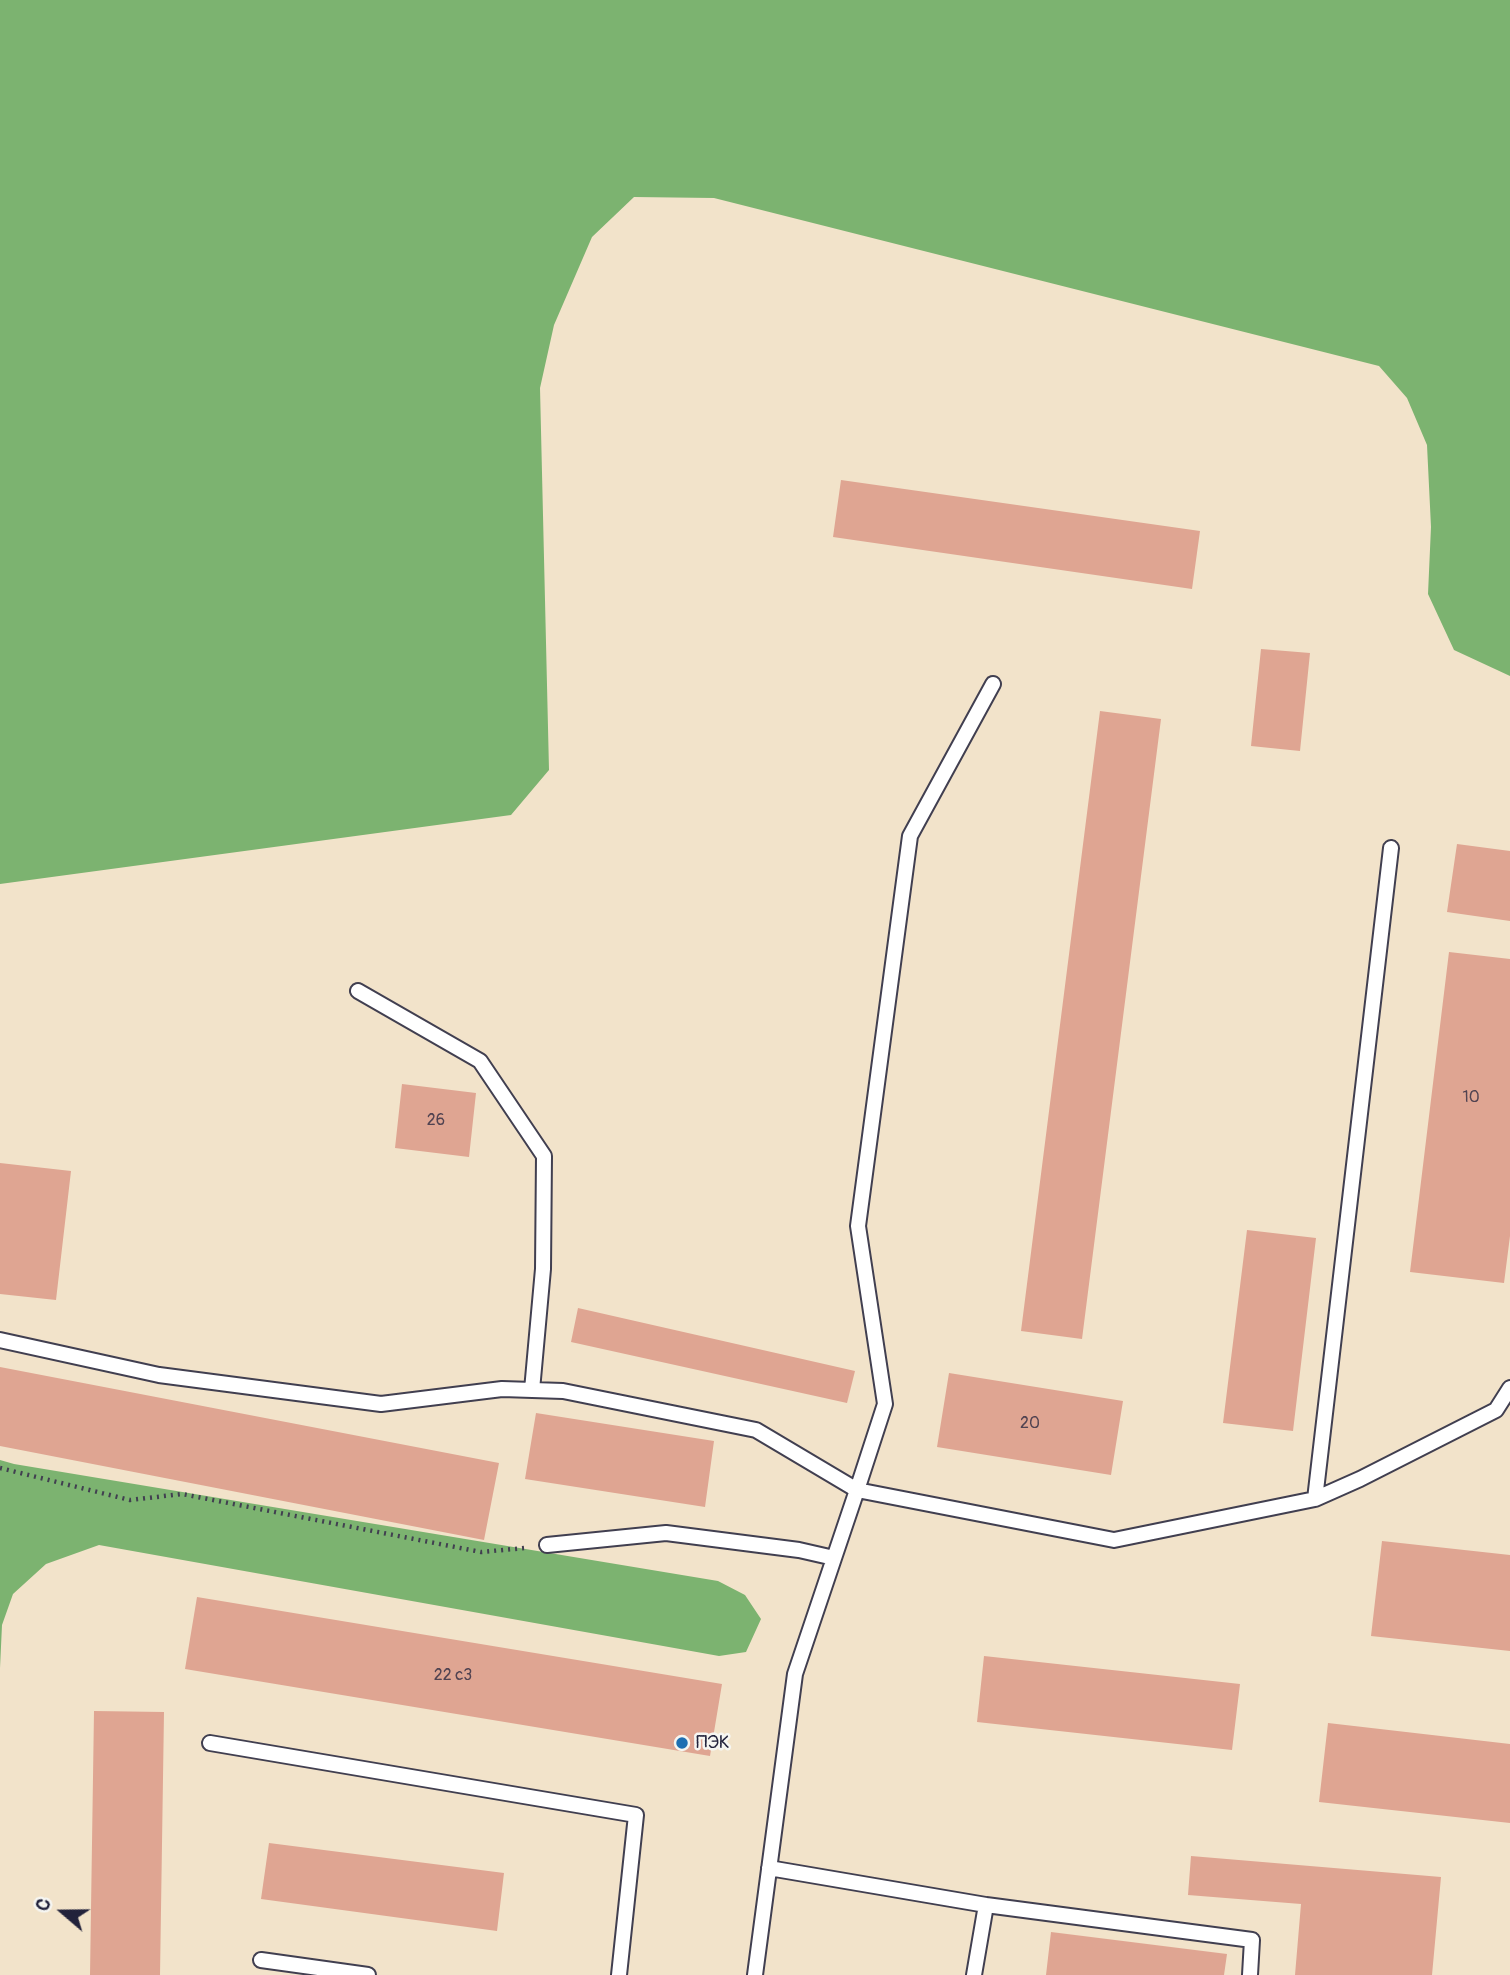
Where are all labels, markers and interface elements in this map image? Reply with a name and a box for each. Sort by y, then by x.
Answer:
house number: 10 [1462,1088,1480,1108]
house number: 26 [427,1111,445,1131]
house number: 20 [1020,1414,1040,1434]
house number: 22 с3 [434,1666,472,1686]
place label: ПЭК [696,1732,730,1754]
marker: ПЭК [674,1735,690,1751]
north arrow [28,1877,98,1947]
text: С [30,1895,57,1914]

